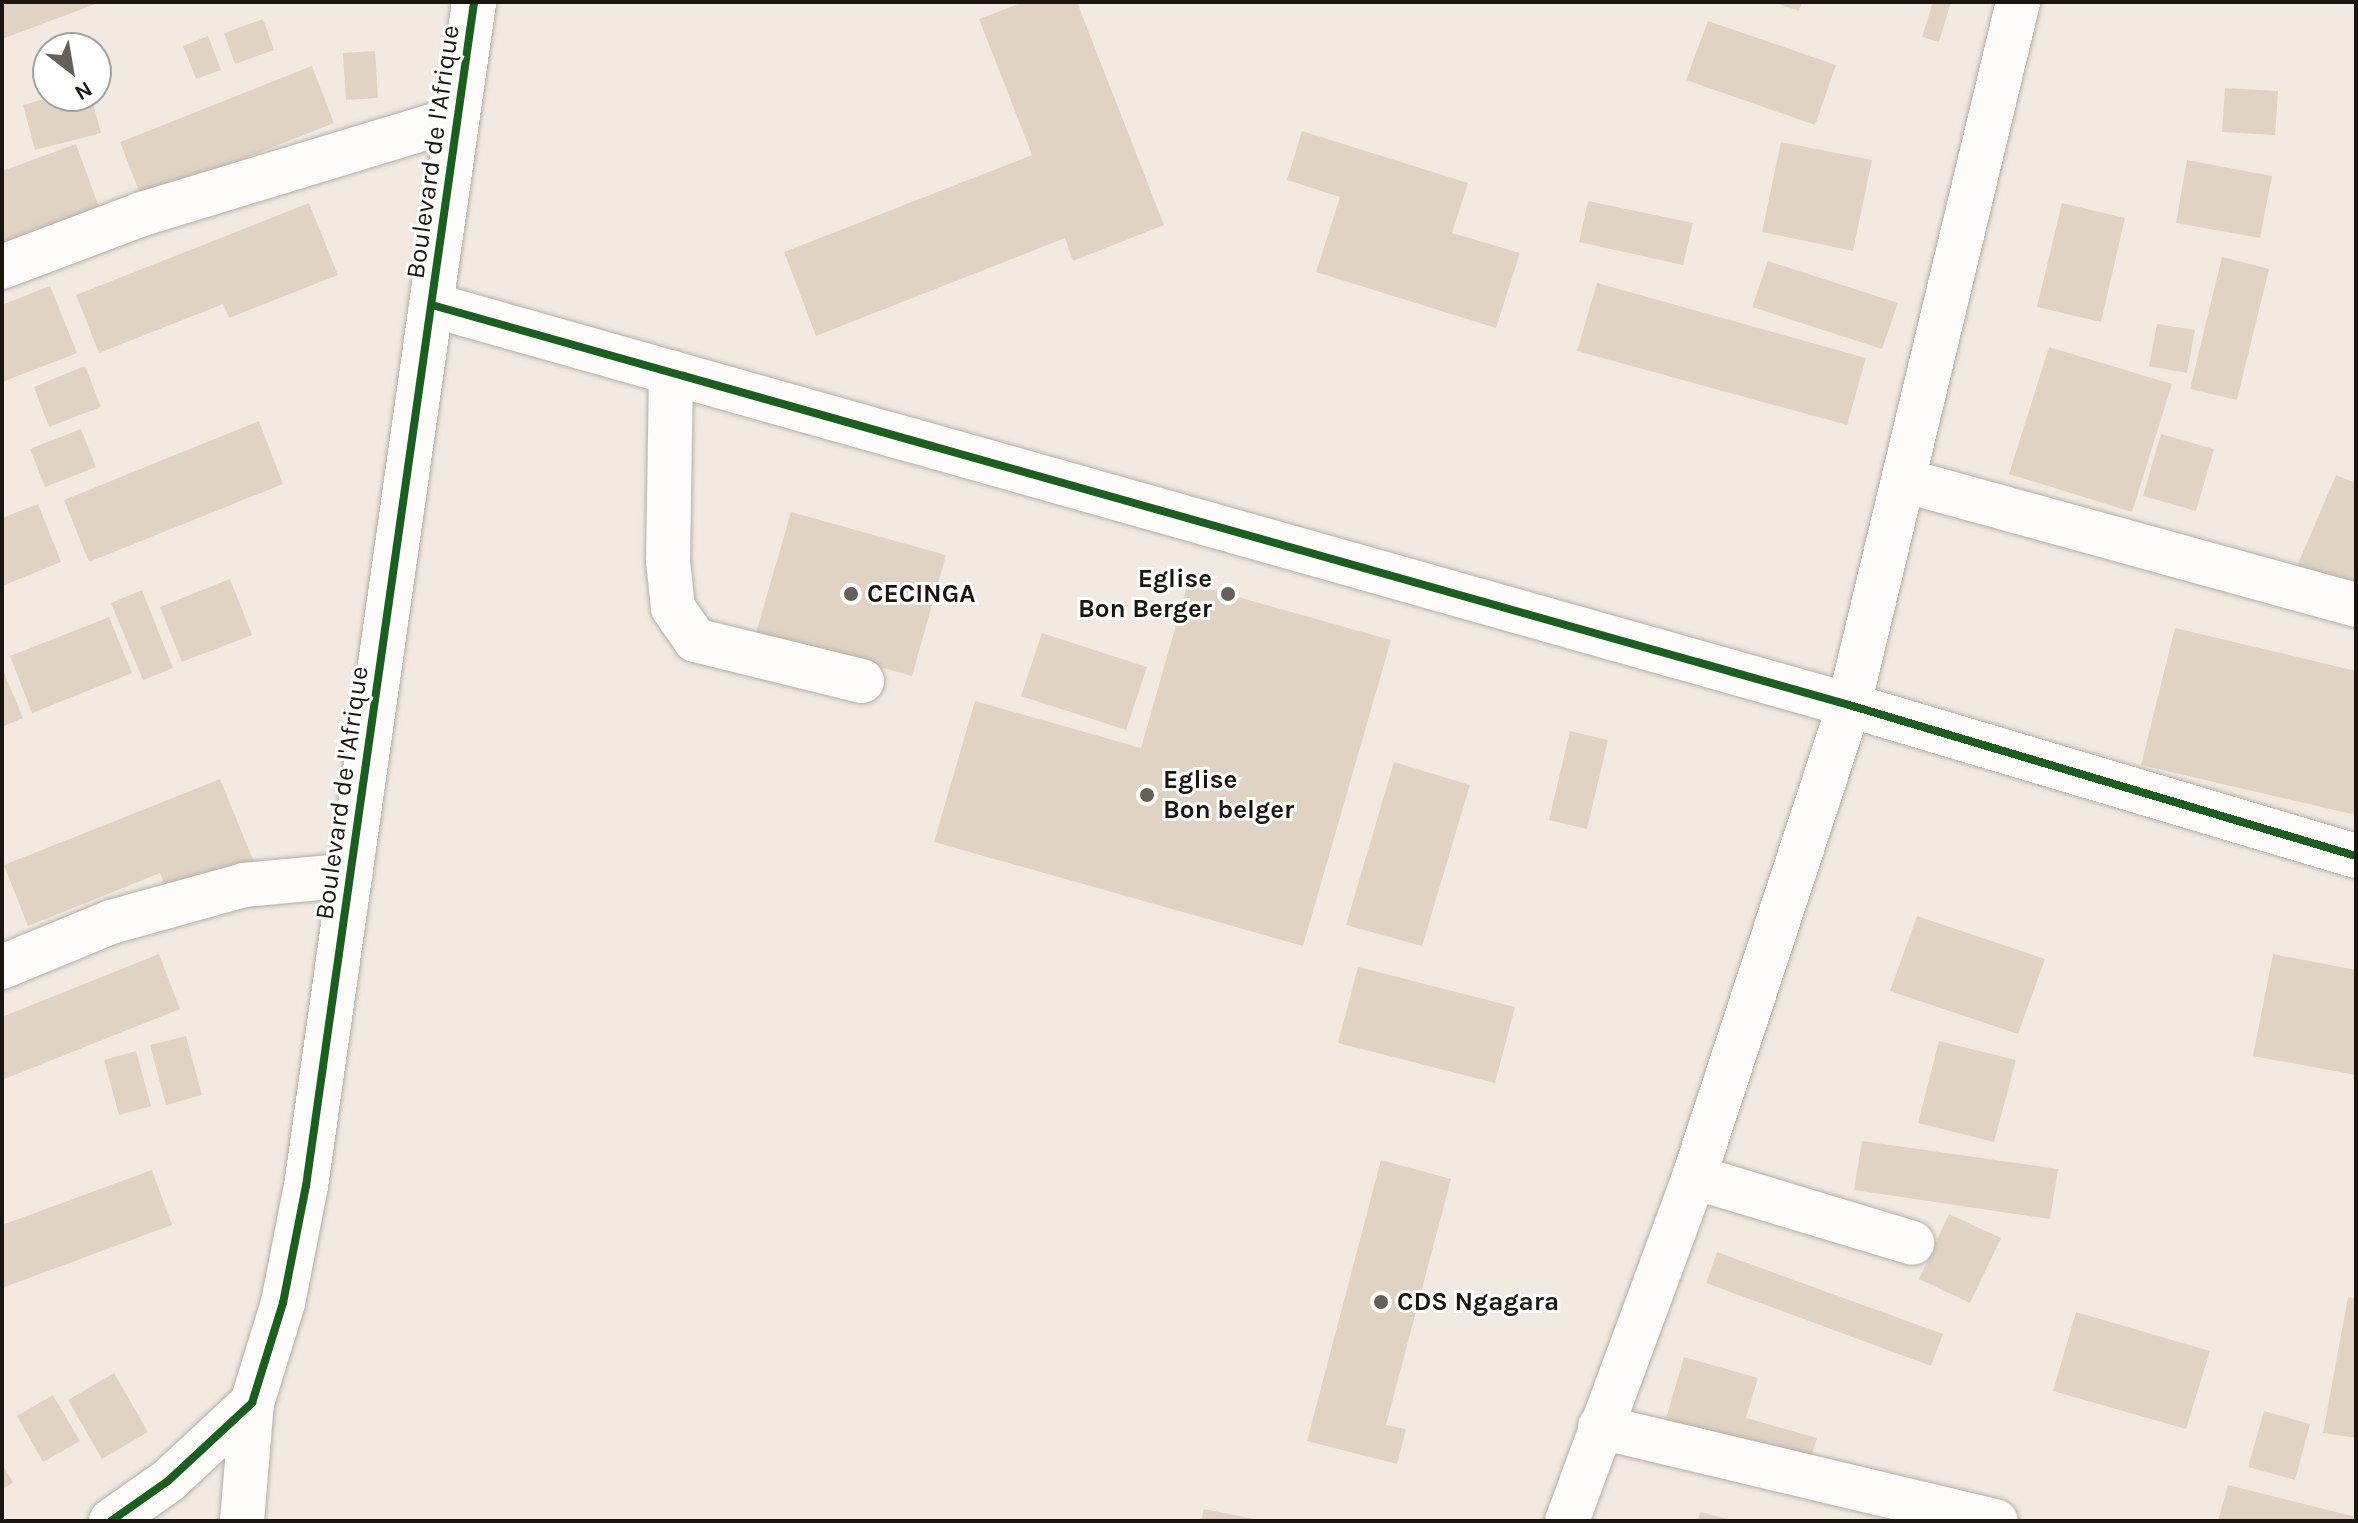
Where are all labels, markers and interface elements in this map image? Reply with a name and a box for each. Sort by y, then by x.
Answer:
street label: Boulevard de l'Afrique [400,23,466,281]
north arrow [32,32,112,112]
text: N [70,76,97,106]
place label: Eglise Bon Berger [1078,563,1212,624]
place label: CECINGA [867,578,976,610]
marker: CECINGA [842,585,860,603]
marker: Eglise Bon Berger [1219,585,1237,603]
street label: Boulevard de l'Afrique [309,664,375,922]
place label: Eglise Bon belger [1163,764,1294,826]
marker: Eglise Bon belger [1138,786,1156,804]
place label: CDS Ngagara [1397,1286,1559,1318]
marker: CDS Ngagara [1372,1293,1390,1311]

